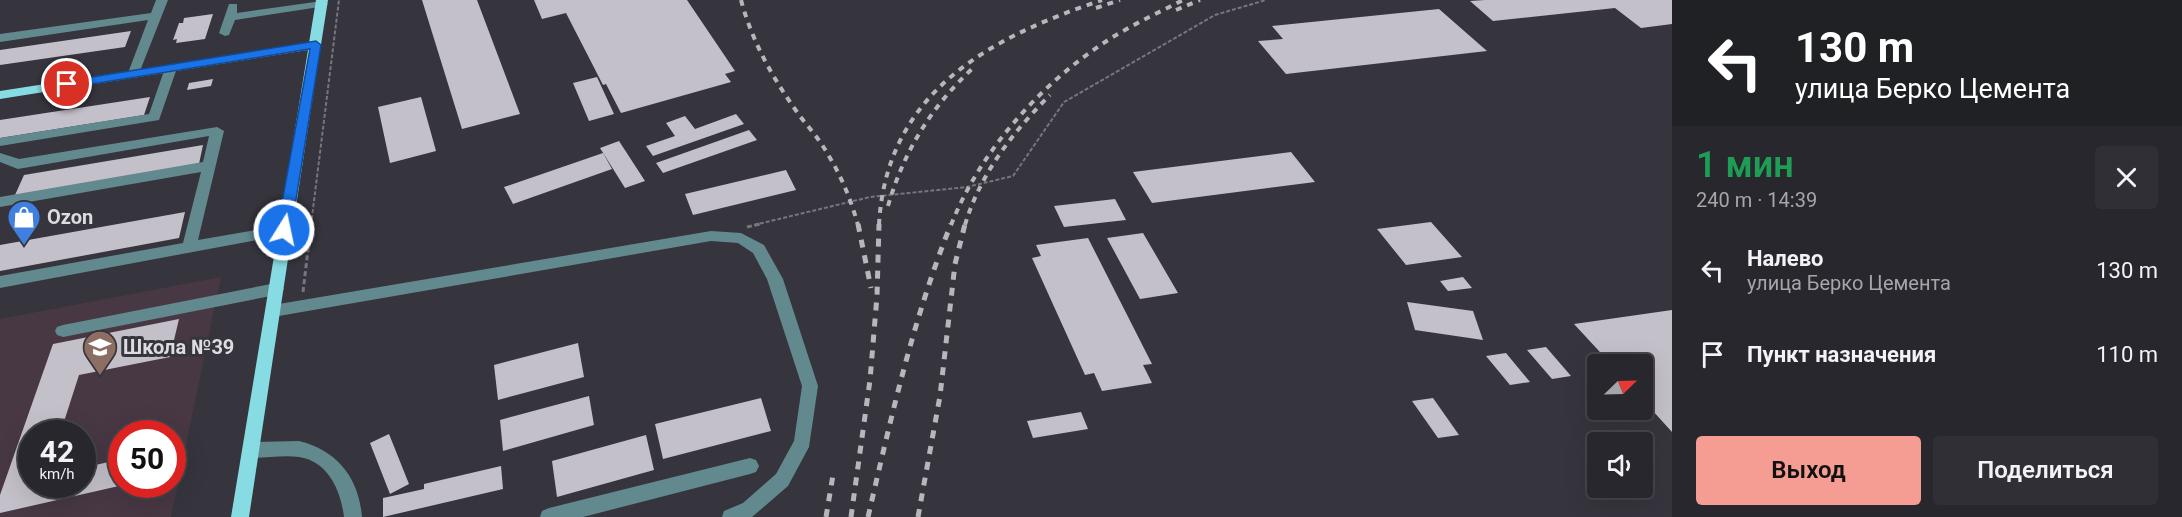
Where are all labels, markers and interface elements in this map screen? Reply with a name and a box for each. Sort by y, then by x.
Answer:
text: 130 m [1795,23,1914,72]
icon: left [1696,24,1774,102]
pin [41,58,92,109]
icon: arrive [50,67,83,100]
text: улица Берко Цемента [1795,73,2070,105]
text: 1 мин [1696,144,1794,186]
button: close [2095,146,2158,209]
text: 240 m · 14:39 [1696,188,1817,212]
position arrow [252,198,316,262]
shop icon: Ozon [6,199,42,246]
place label: Ozon [47,205,93,229]
text: Налево [1747,246,1824,271]
icon: left [1696,254,1729,287]
text: 130 m [2096,258,2158,283]
text: улица Берко Цемента [1747,271,1951,295]
school or university icon: Школа №39 [82,329,118,376]
place label: Школа №39 [123,335,234,359]
icon: arrive [1696,338,1729,371]
text: Пункт назначения [1747,342,1936,367]
text: 110 m [2096,342,2158,367]
north arrow [1587,354,1653,420]
map controls [1587,354,1653,498]
speed limit sign: 50 [108,420,186,498]
button: sound [1587,432,1653,498]
text: 42 [40,434,74,469]
button: Выход [1696,436,1921,505]
button: Поделиться [1933,436,2158,505]
text: km/h [39,465,75,483]

